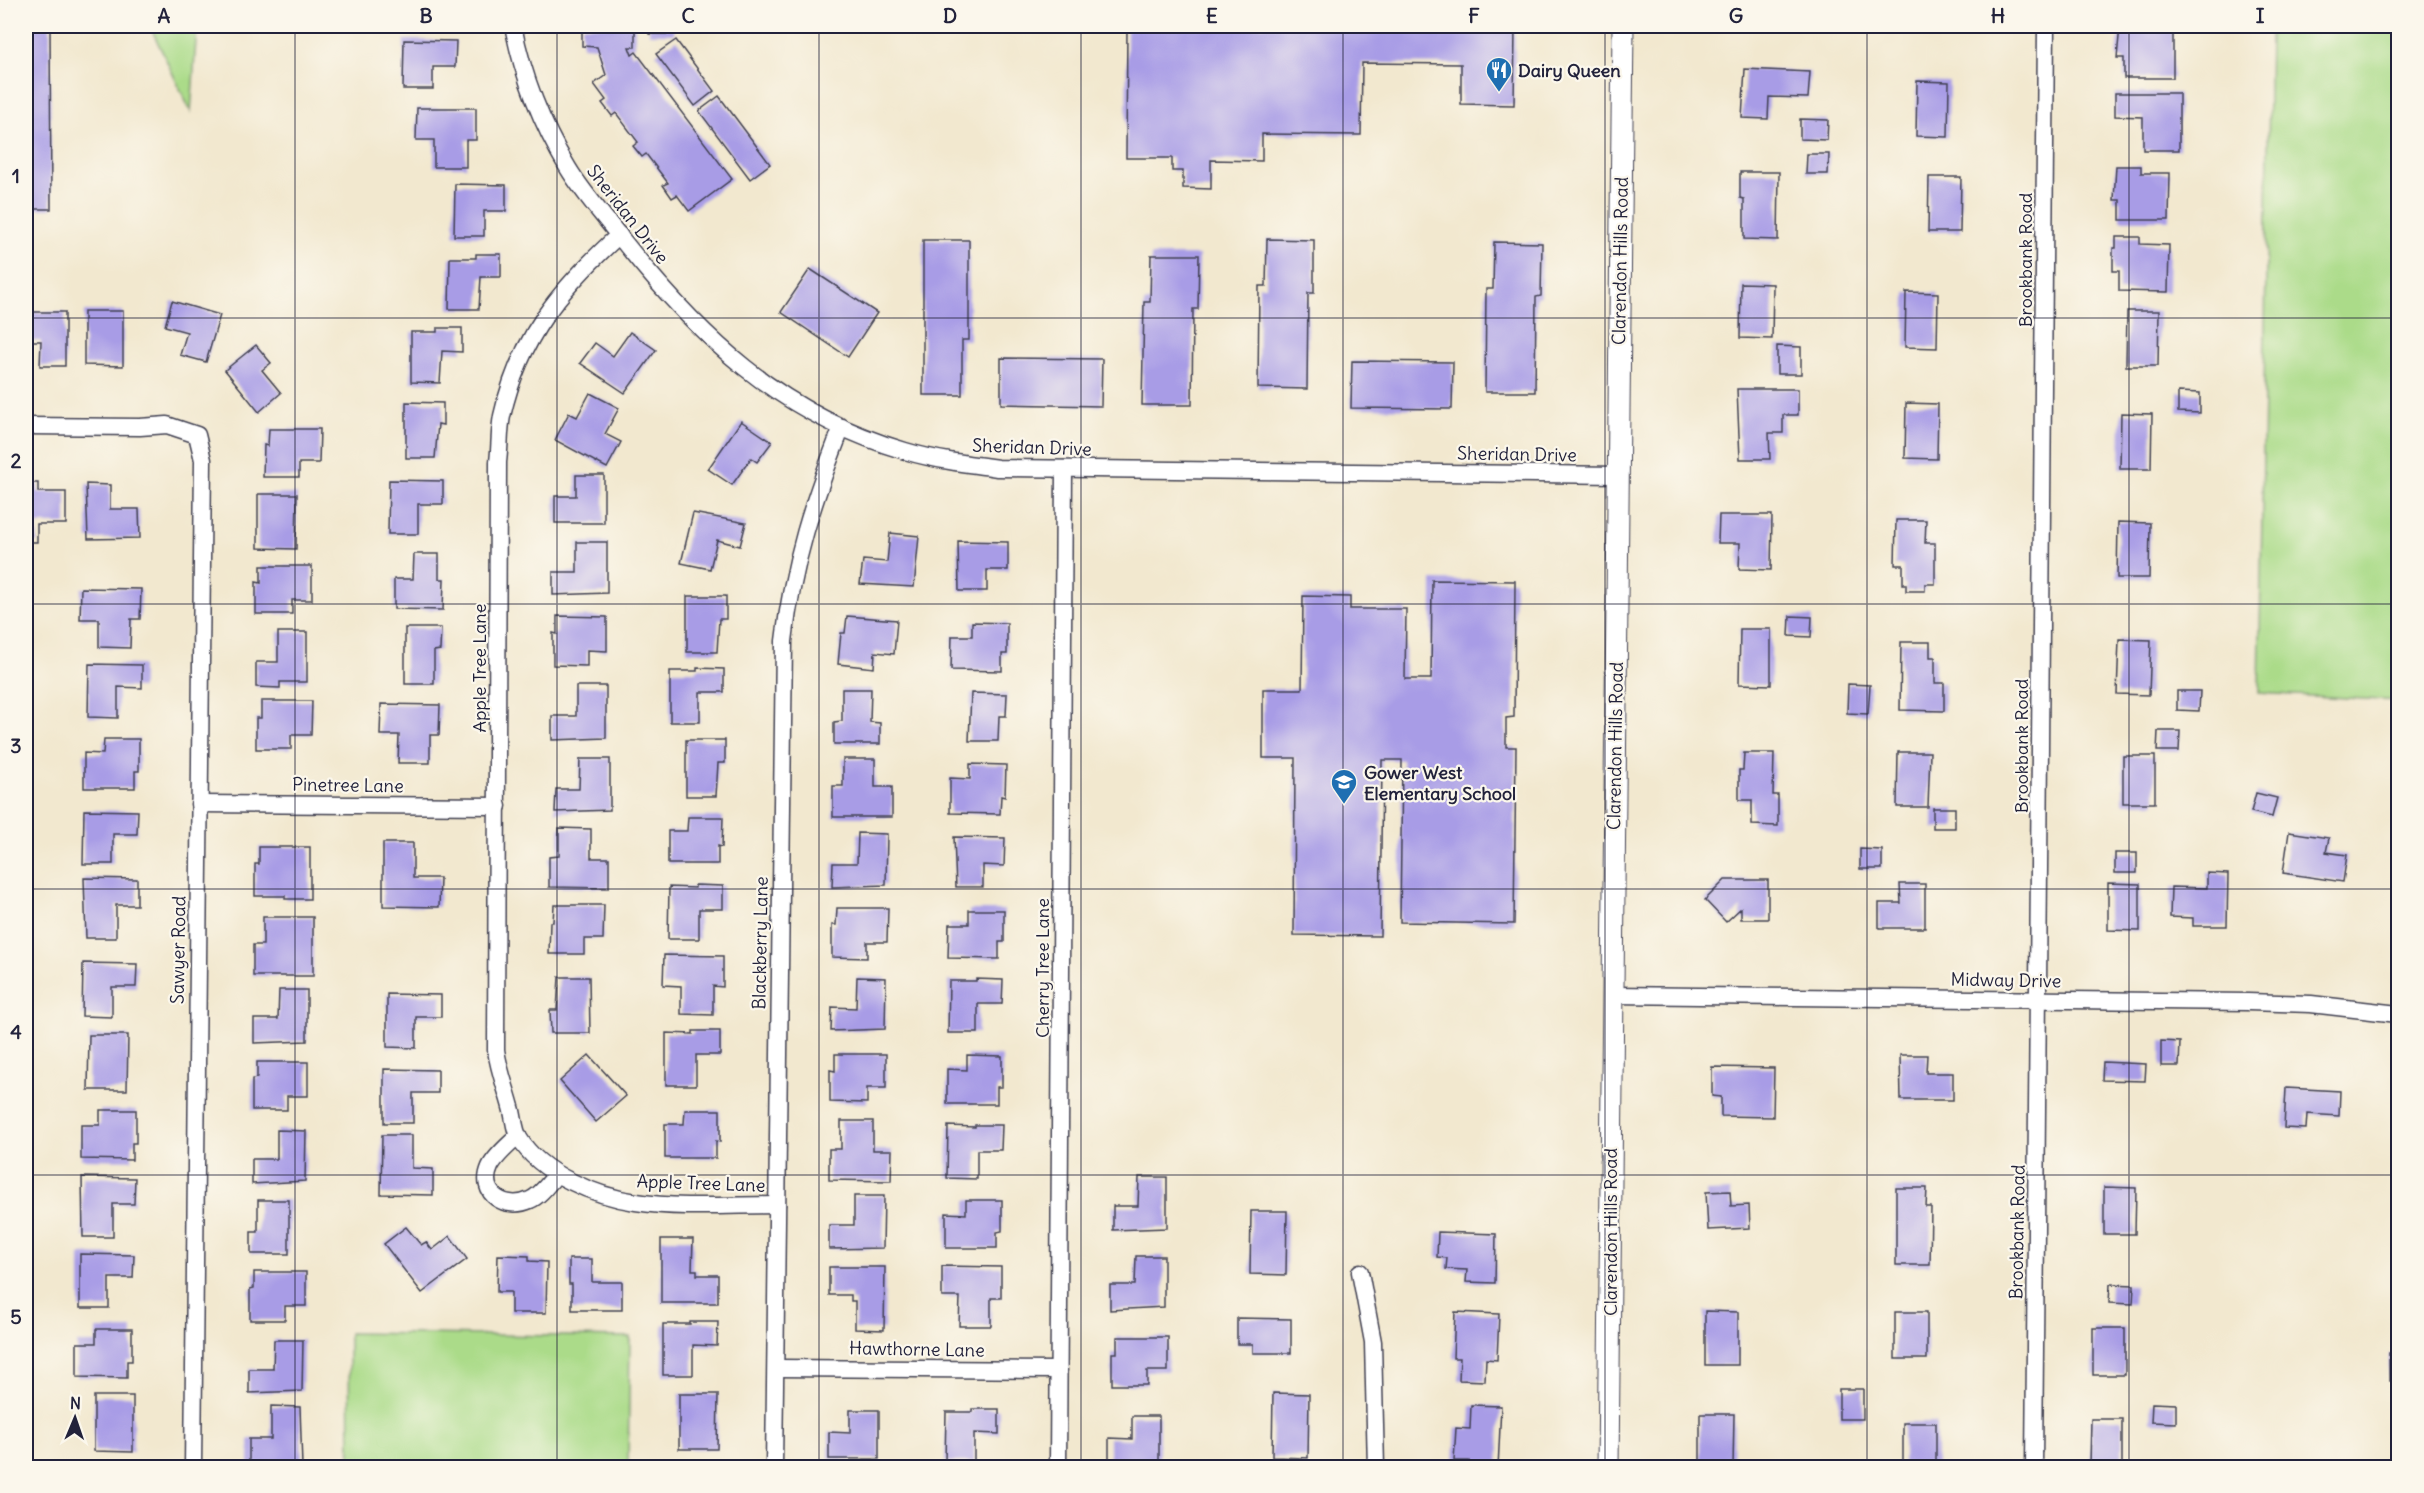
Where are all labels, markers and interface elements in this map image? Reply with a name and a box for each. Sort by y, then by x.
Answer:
text: A [158,3,171,28]
text: B [419,3,433,28]
text: C [681,3,695,28]
text: D [943,3,957,28]
text: E [1206,3,1218,28]
text: F [1468,3,1480,28]
text: G [1729,3,1743,28]
text: H [1991,3,2005,28]
text: I [2256,3,2265,28]
restaurant icon: Dairy Queen [1484,55,1514,93]
place label: Dairy Queen [1518,59,1621,82]
street label: Sheridan Drive [582,160,674,268]
text: 1 [12,163,20,188]
street label: Clarendon Hills Road [1607,176,1633,345]
street label: Brookbank Road [2014,192,2037,327]
street label: Sheridan Drive [972,433,1092,461]
street label: Sheridan Drive [1457,441,1577,467]
text: 2 [11,448,22,473]
street label: Apple Tree Lane [468,604,491,732]
street label: Clarendon Hills Road [1602,661,1628,830]
street label: Brookbank Road [2010,678,2033,813]
text: 3 [10,733,22,758]
place label: Gower West Elementary School [1364,761,1516,805]
school or university icon: Gower West Elementary School [1329,767,1359,805]
street label: Pinetree Lane [292,773,404,797]
street label: Blackberry Lane [747,876,773,1010]
street label: Sawyer Road [166,895,190,1004]
street label: Cherry Tree Lane [1031,898,1054,1038]
street label: Midway Drive [1951,968,2061,992]
text: 4 [10,1019,22,1044]
street label: Clarendon Hills Road [1599,1147,1622,1316]
street label: Brookbank Road [2004,1164,2030,1300]
street label: Apple Tree Lane [636,1169,766,1197]
text: 5 [10,1304,22,1329]
street label: Hawthorne Lane [849,1336,985,1362]
north arrow [45,1388,105,1448]
text: N [70,1393,81,1413]

